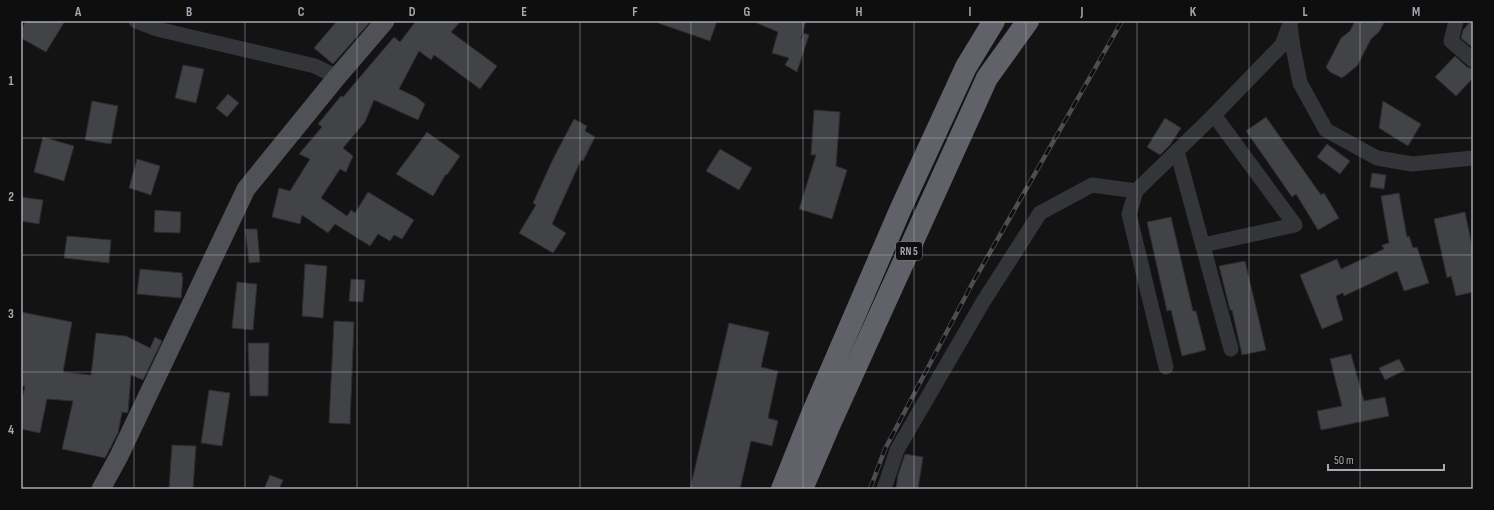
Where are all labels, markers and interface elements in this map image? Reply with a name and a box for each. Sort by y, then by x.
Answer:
text: A [74,4,82,20]
text: B [186,4,192,20]
text: C [298,4,305,20]
text: D [409,4,416,20]
text: E [521,4,527,20]
text: F [632,4,638,20]
text: G [744,4,751,20]
text: H [856,4,863,20]
text: I [969,4,972,20]
text: J [1080,4,1084,20]
text: K [1190,4,1197,20]
text: L [1302,4,1308,20]
text: M [1412,4,1420,20]
text: 1 [8,73,14,89]
text: 2 [8,189,14,205]
road number: RN 5 [896,242,922,260]
text: 3 [8,306,14,322]
text: 4 [8,422,14,438]
scale bar [1328,446,1444,472]
text: 50 m [1334,453,1354,468]

